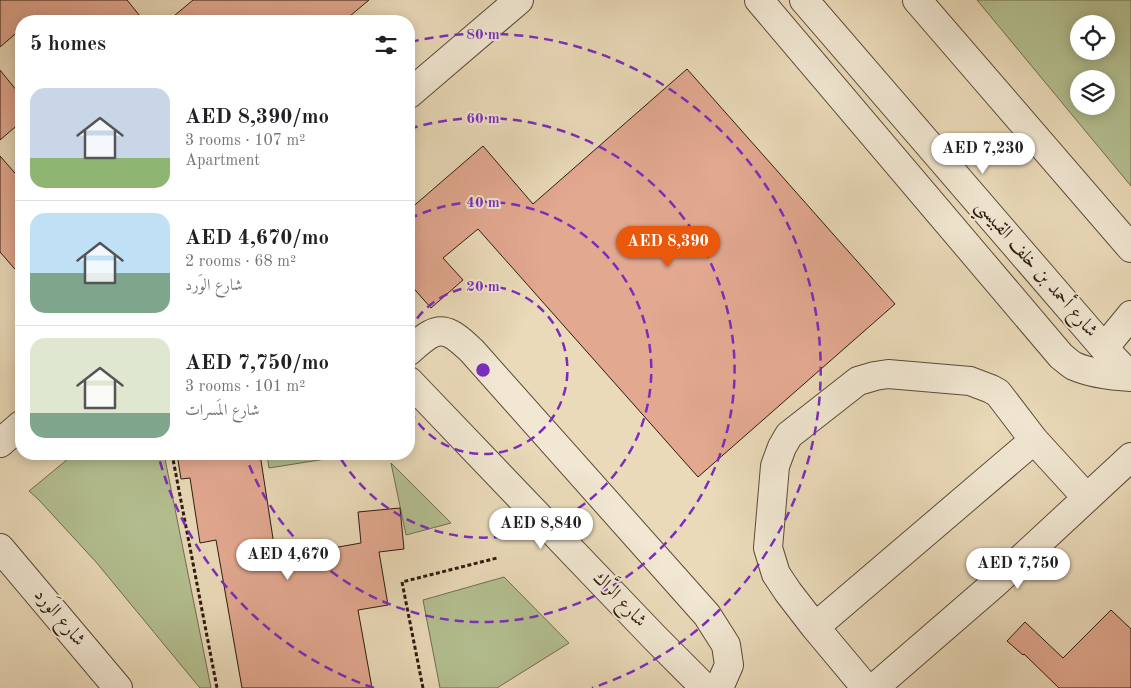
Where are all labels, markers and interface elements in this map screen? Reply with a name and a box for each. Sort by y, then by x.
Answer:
map controls [1070,15,1115,115]
button: locate [1070,15,1115,60]
text: 80 m [466,28,500,43]
icon: filters [372,31,400,59]
text: 5 homes [30,34,106,55]
button: layers [1070,70,1115,115]
text: AED 8,390/mo [185,107,329,128]
icon: home [70,108,130,168]
text: 60 m [466,112,500,127]
pin: AED 7,230 [926,132,1040,175]
text: 3 rooms · 107 m² [185,133,305,149]
text: AED 7,230 [942,141,1024,157]
text: Apartment [185,153,260,169]
street label: شارع أحمد بن خلف القبيسي [967,193,1104,345]
text: 40 m [466,196,500,211]
pin: AED 8,390 [611,226,725,268]
text: AED 4,670/mo [185,228,329,249]
icon: home [70,233,130,293]
text: AED 8,390 [627,234,709,250]
text: 2 rooms · 68 m² [185,254,296,270]
text: شارع الوَرد [185,278,243,294]
text: 20 m [466,280,500,295]
text: AED 7,750/mo [185,353,329,374]
icon: home [70,358,130,418]
centre of rings [474,361,492,379]
text: 3 rooms · 101 m² [185,379,305,395]
text: شارع المَسرات [185,403,260,419]
pin: AED 8,840 [484,508,598,550]
text: AED 8,840 [500,516,582,532]
pin: AED 4,670 [231,538,345,581]
text: AED 4,670 [247,547,329,563]
pin: AED 7,750 [961,548,1075,590]
text: AED 7,750 [977,556,1059,572]
street label: شارع الرَّاك [585,562,656,634]
street label: شارع الوَرد [27,582,93,653]

